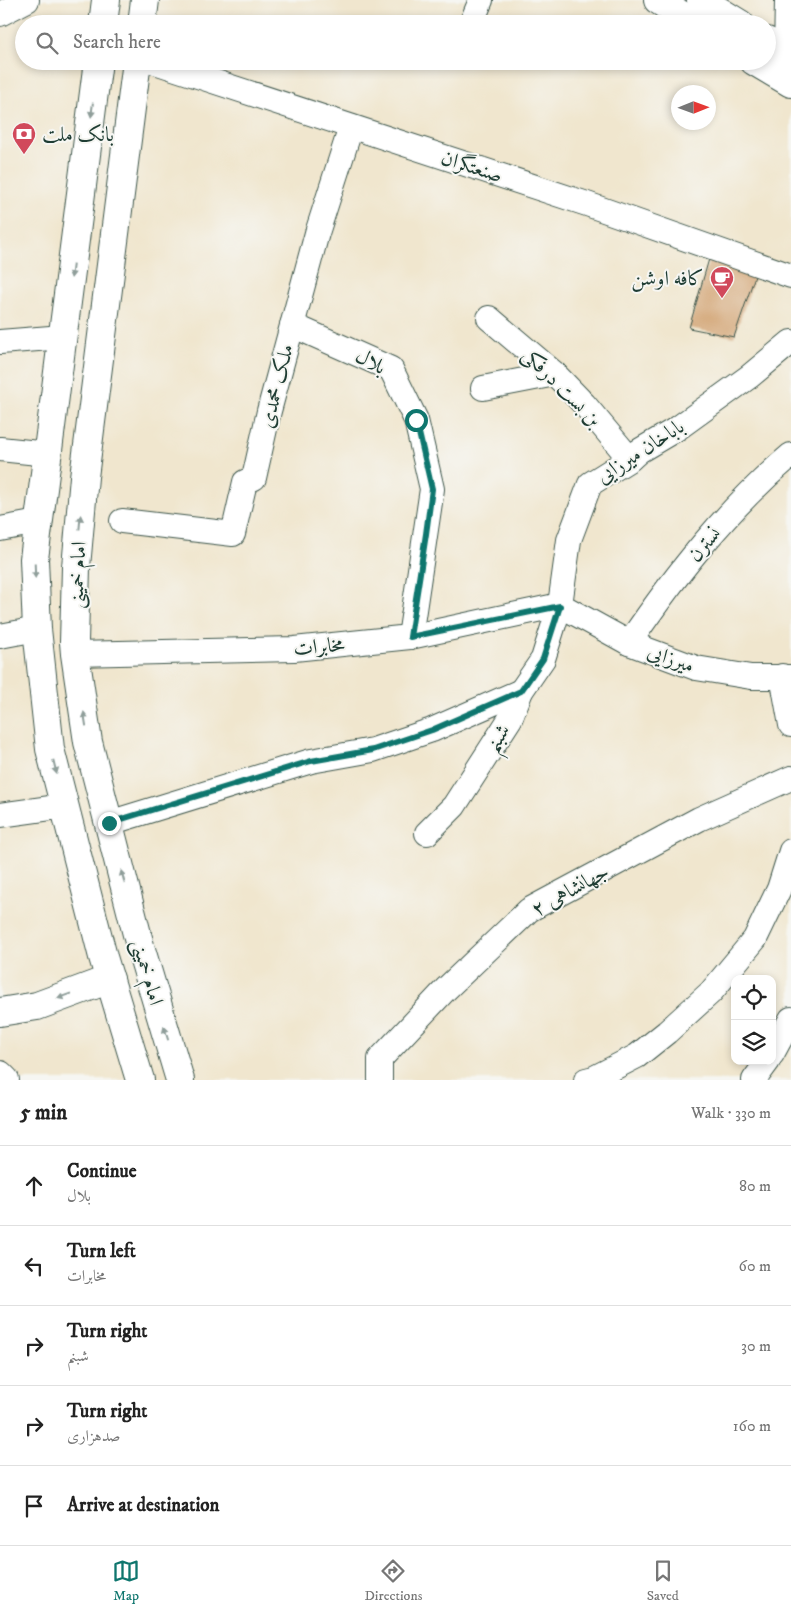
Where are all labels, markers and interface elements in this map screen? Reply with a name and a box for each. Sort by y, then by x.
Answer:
search box [15,15,776,70]
icon: search [33,29,61,57]
text: Search here [73,31,161,54]
north arrow [671,85,716,130]
one-way arrow [88,102,96,118]
bank icon: بانک ملت [11,121,37,155]
place label: بانک ملت [42,122,114,148]
street label: صنعتگران [438,144,506,189]
one-way arrow [68,263,76,279]
cafe icon: کافه اوشن [709,265,735,299]
place label: کافه اوشن [631,266,704,292]
street label: ملک محمدی [254,342,300,431]
street label: بن بست درفکی [516,342,607,433]
street label: بلال [351,343,390,381]
route start [405,409,428,432]
street label: باباخان میرزایی [592,414,689,490]
one-way arrow [76,514,84,530]
street label: نسترن [682,522,727,568]
street label: امام خمینی [63,541,97,610]
one-way arrow [31,563,39,579]
street label: مخابرات [292,632,346,662]
street label: میرزایی [644,639,698,679]
one-way arrow [81,710,89,726]
street label: شبنم [479,719,522,761]
one-way arrow [51,759,59,775]
route end [98,812,121,835]
street label: جهانشاهی ۲ [527,859,614,923]
one-way arrow [118,869,126,884]
street label: امام خمینی [121,936,169,1009]
map controls [731,975,776,1065]
button: locate [731,975,776,1020]
one-way arrow [56,992,71,1000]
button: layers [731,1020,776,1065]
one-way arrow [161,1026,169,1041]
text: 5 min [20,1100,67,1126]
text: Walk · 330 m [691,1103,771,1123]
text: Continue [67,1160,137,1183]
icon: ahead [20,1172,48,1200]
text: 80 m [739,1176,771,1196]
text: بلال [67,1186,91,1206]
text: Turn left [67,1240,136,1263]
icon: left [20,1252,48,1280]
text: 60 m [739,1256,771,1276]
text: مخابرات [67,1266,106,1286]
text: Turn right [67,1320,147,1343]
icon: right [20,1332,48,1360]
text: 30 m [741,1336,771,1356]
text: شبنم [67,1346,89,1366]
text: Turn right [67,1400,147,1423]
icon: right [20,1412,48,1440]
text: 160 m [733,1416,771,1436]
text: صدهزاری [67,1426,121,1446]
icon: arrive [20,1492,48,1520]
text: Arrive at destination [67,1494,219,1517]
tab: Map [112,1557,140,1605]
tab: Directions [364,1557,422,1605]
tab: Saved [647,1557,679,1605]

